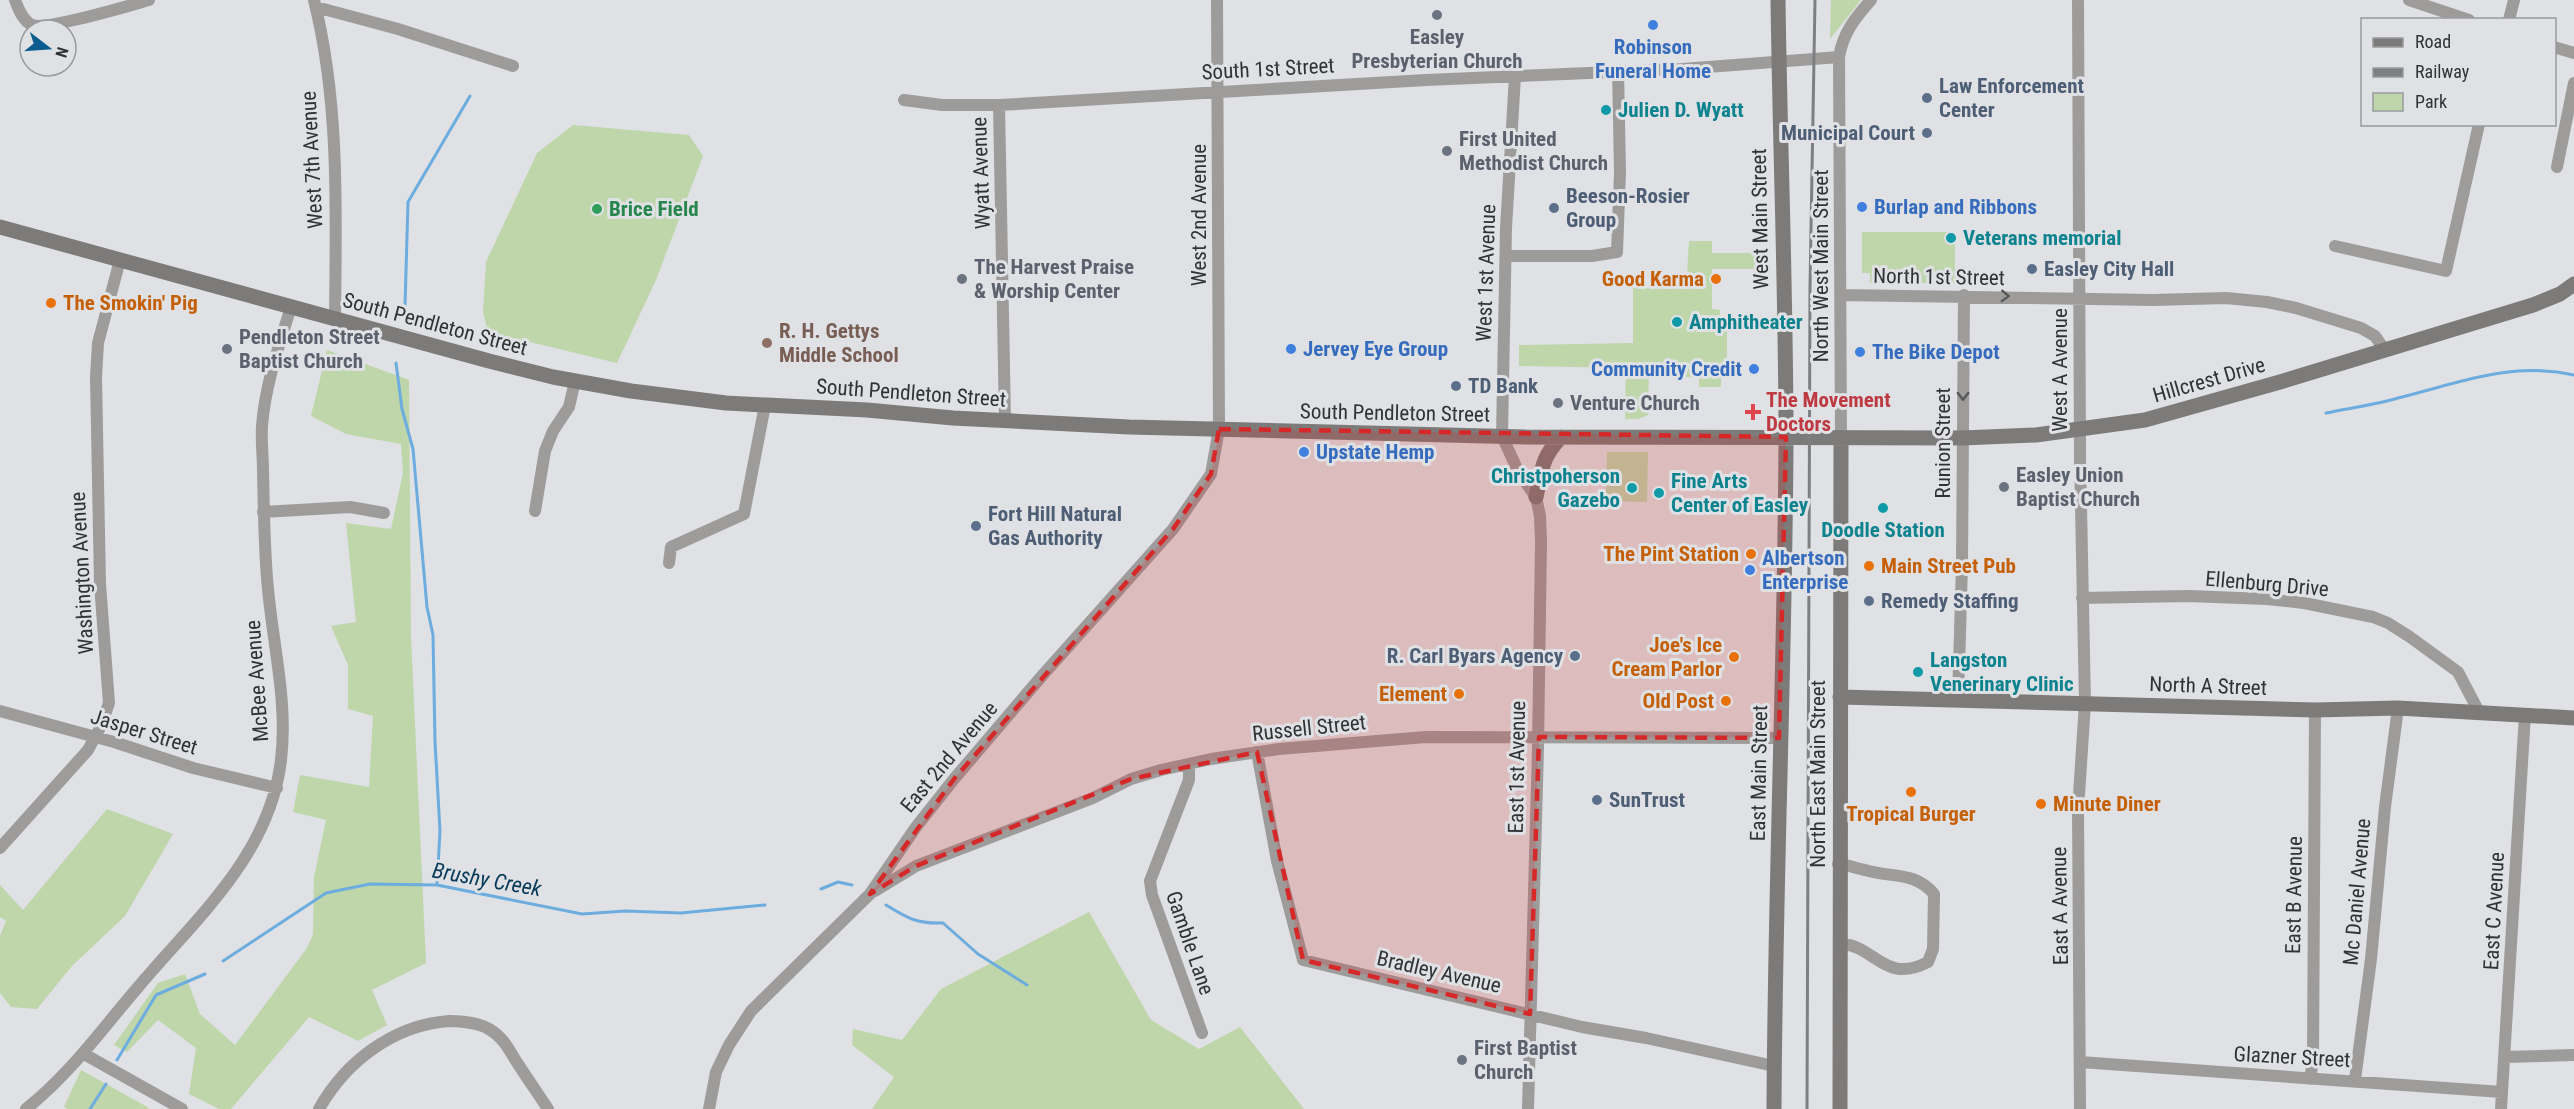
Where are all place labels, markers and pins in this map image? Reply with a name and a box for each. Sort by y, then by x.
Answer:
marker: Easley Presbyterian Church [1430,8,1444,22]
marker: Robinson Funeral Home [1646,18,1660,32]
place label: Easley Presbyterian Church [1351,25,1523,73]
place label: Robinson Funeral Home [1595,35,1711,83]
place label: Law Enforcement Center [1939,74,2084,122]
marker: Law Enforcement Center [1920,91,1934,105]
place label: Julien D. Wyatt [1618,98,1744,122]
marker: Julien D. Wyatt [1599,103,1613,117]
place label: Municipal Court [1781,121,1915,145]
marker: Municipal Court [1920,126,1934,140]
place label: First United Methodist Church [1459,127,1608,175]
marker: First United Methodist Church [1440,144,1454,158]
place label: Beeson-Rosier Group [1566,184,1690,232]
place label: Burlap and Ribbons [1874,195,2037,219]
place label: Brice Field [609,197,699,221]
marker: Burlap and Ribbons [1855,200,1869,214]
marker: Beeson-Rosier Group [1547,201,1561,215]
marker: Brice Field [590,202,604,216]
place label: Veterans memorial [1963,226,2122,250]
marker: Veterans memorial [1944,231,1958,245]
place label: The Harvest Praise & Worship Center [974,255,1134,303]
place label: Easley City Hall [2044,257,2174,281]
marker: Easley City Hall [2025,262,2039,276]
place label: Good Karma [1602,267,1704,291]
marker: The Harvest Praise & Worship Center [955,272,969,286]
marker: Good Karma [1709,272,1723,286]
place label: The Smokin' Pig [63,291,198,315]
marker: The Smokin' Pig [44,296,58,310]
place label: Amphitheater [1689,310,1803,334]
marker: Amphitheater [1670,315,1684,329]
place label: R. H. Gettys Middle School [779,319,899,367]
place label: Pendleton Street Baptist Church [239,325,380,373]
marker: R. H. Gettys Middle School [760,336,774,350]
place label: Jervey Eye Group [1303,337,1448,361]
place label: The Bike Depot [1872,340,2000,364]
marker: Pendleton Street Baptist Church [220,342,234,356]
marker: Jervey Eye Group [1284,342,1298,356]
marker: The Bike Depot [1853,345,1867,359]
place label: Community Credit [1591,357,1742,381]
marker: Community Credit [1747,362,1761,376]
place label: TD Bank [1468,374,1539,398]
marker: TD Bank [1449,379,1463,393]
place label: The Movement Doctors [1766,388,1891,436]
place label: Venture Church [1570,391,1700,415]
marker: Venture Church [1551,396,1565,410]
marker: The Movement Doctors [1744,403,1762,421]
place label: Upstate Hemp [1316,440,1435,464]
marker: Upstate Hemp [1297,445,1311,459]
place label: Easley Union Baptist Church [2016,463,2140,511]
place label: Christpoherson Gazebo [1491,464,1620,512]
place label: Fine Arts Center of Easley [1671,469,1809,517]
marker: Easley Union Baptist Church [1997,480,2011,494]
marker: Christpoherson Gazebo [1625,481,1639,495]
marker: Fine Arts Center of Easley [1652,486,1666,500]
marker: Doodle Station [1876,501,1890,515]
place label: Fort Hill Natural Gas Authority [988,502,1122,550]
place label: Doodle Station [1821,518,1945,542]
marker: Fort Hill Natural Gas Authority [969,519,983,533]
place label: The Pint Station [1603,542,1739,566]
place label: Albertson Enterprise [1762,546,1848,594]
marker: The Pint Station [1744,547,1758,561]
place label: Main Street Pub [1881,554,2016,578]
marker: Main Street Pub [1862,559,1876,573]
marker: Albertson Enterprise [1743,563,1757,577]
place label: Remedy Staffing [1881,589,2019,613]
marker: Remedy Staffing [1862,594,1876,608]
place label: Joe's Ice Cream Parlor [1612,633,1722,681]
place label: R. Carl Byars Agency [1387,644,1564,668]
place label: Langston Venerinary Clinic [1930,648,2074,696]
marker: R. Carl Byars Agency [1568,649,1582,663]
marker: Joe's Ice Cream Parlor [1727,650,1741,664]
marker: Langston Venerinary Clinic [1911,665,1925,679]
place label: Element [1379,682,1447,706]
marker: Element [1452,687,1466,701]
place label: Old Post [1643,689,1714,713]
marker: Old Post [1719,694,1733,708]
marker: Tropical Burger [1904,785,1918,799]
place label: SunTrust [1609,788,1685,812]
place label: Minute Diner [2053,792,2161,816]
marker: SunTrust [1590,793,1604,807]
marker: Minute Diner [2034,797,2048,811]
place label: Tropical Burger [1846,802,1976,826]
place label: First Baptist Church [1474,1036,1577,1084]
marker: First Baptist Church [1455,1053,1469,1067]

